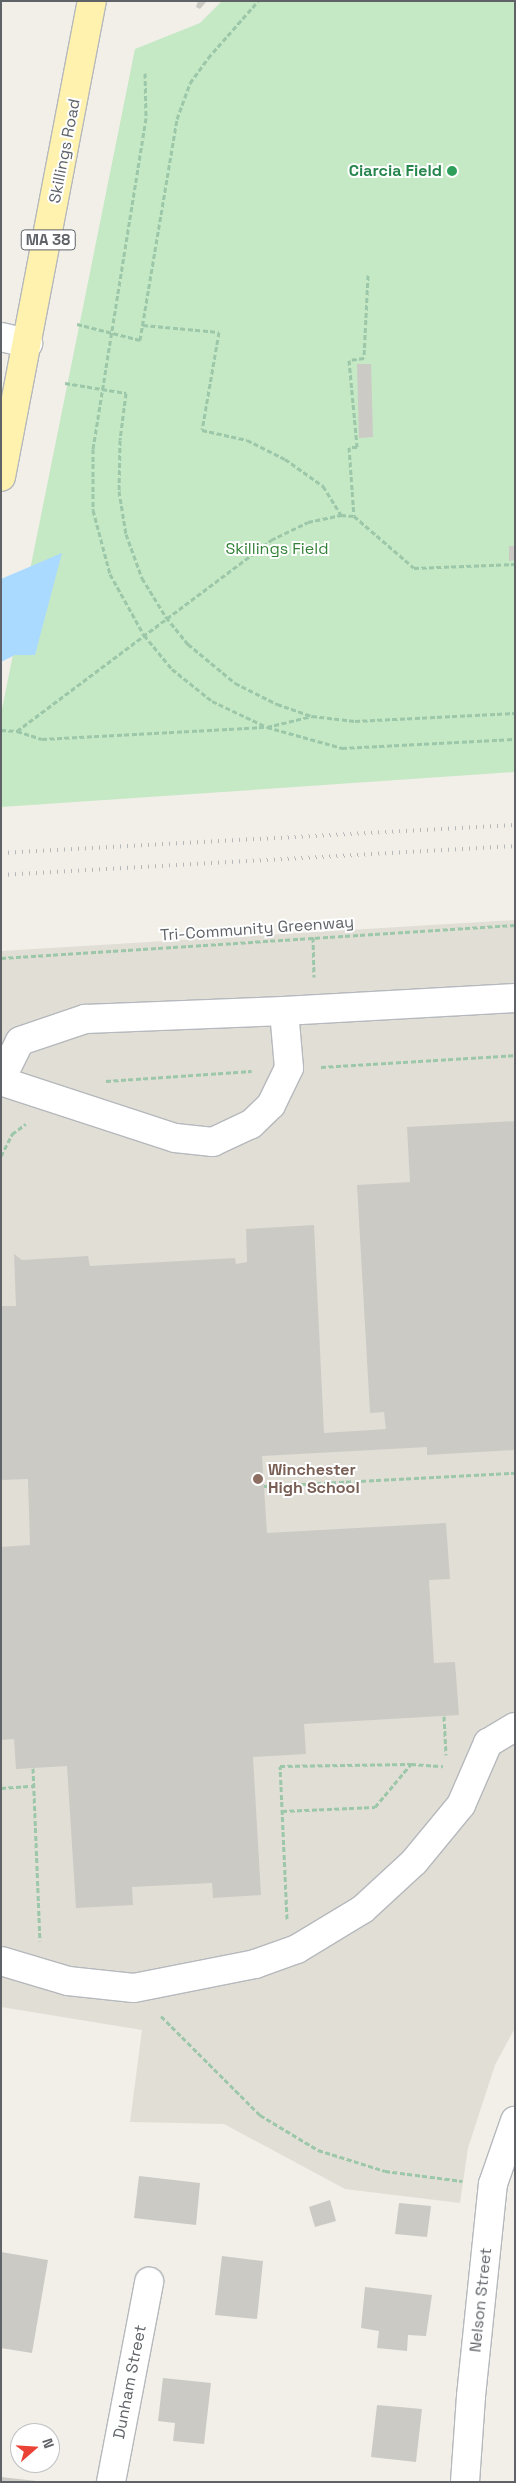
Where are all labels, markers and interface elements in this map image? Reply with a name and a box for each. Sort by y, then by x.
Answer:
street label: Skillings Road [45,97,85,205]
place label: Ciarcia Field [349,161,442,181]
marker: Ciarcia Field [446,165,458,177]
road number: MA 38 [20,228,76,252]
park label: Skillings Field [226,539,328,559]
street label: Tri-Community Greenway [159,913,355,945]
place label: Winchester High School [268,1460,360,1498]
marker: Winchester High School [252,1473,264,1485]
street label: Nelson Street [466,2247,496,2353]
street label: Dunham Street [110,2323,150,2441]
north arrow [10,2423,60,2473]
text: N [38,2436,58,2451]

